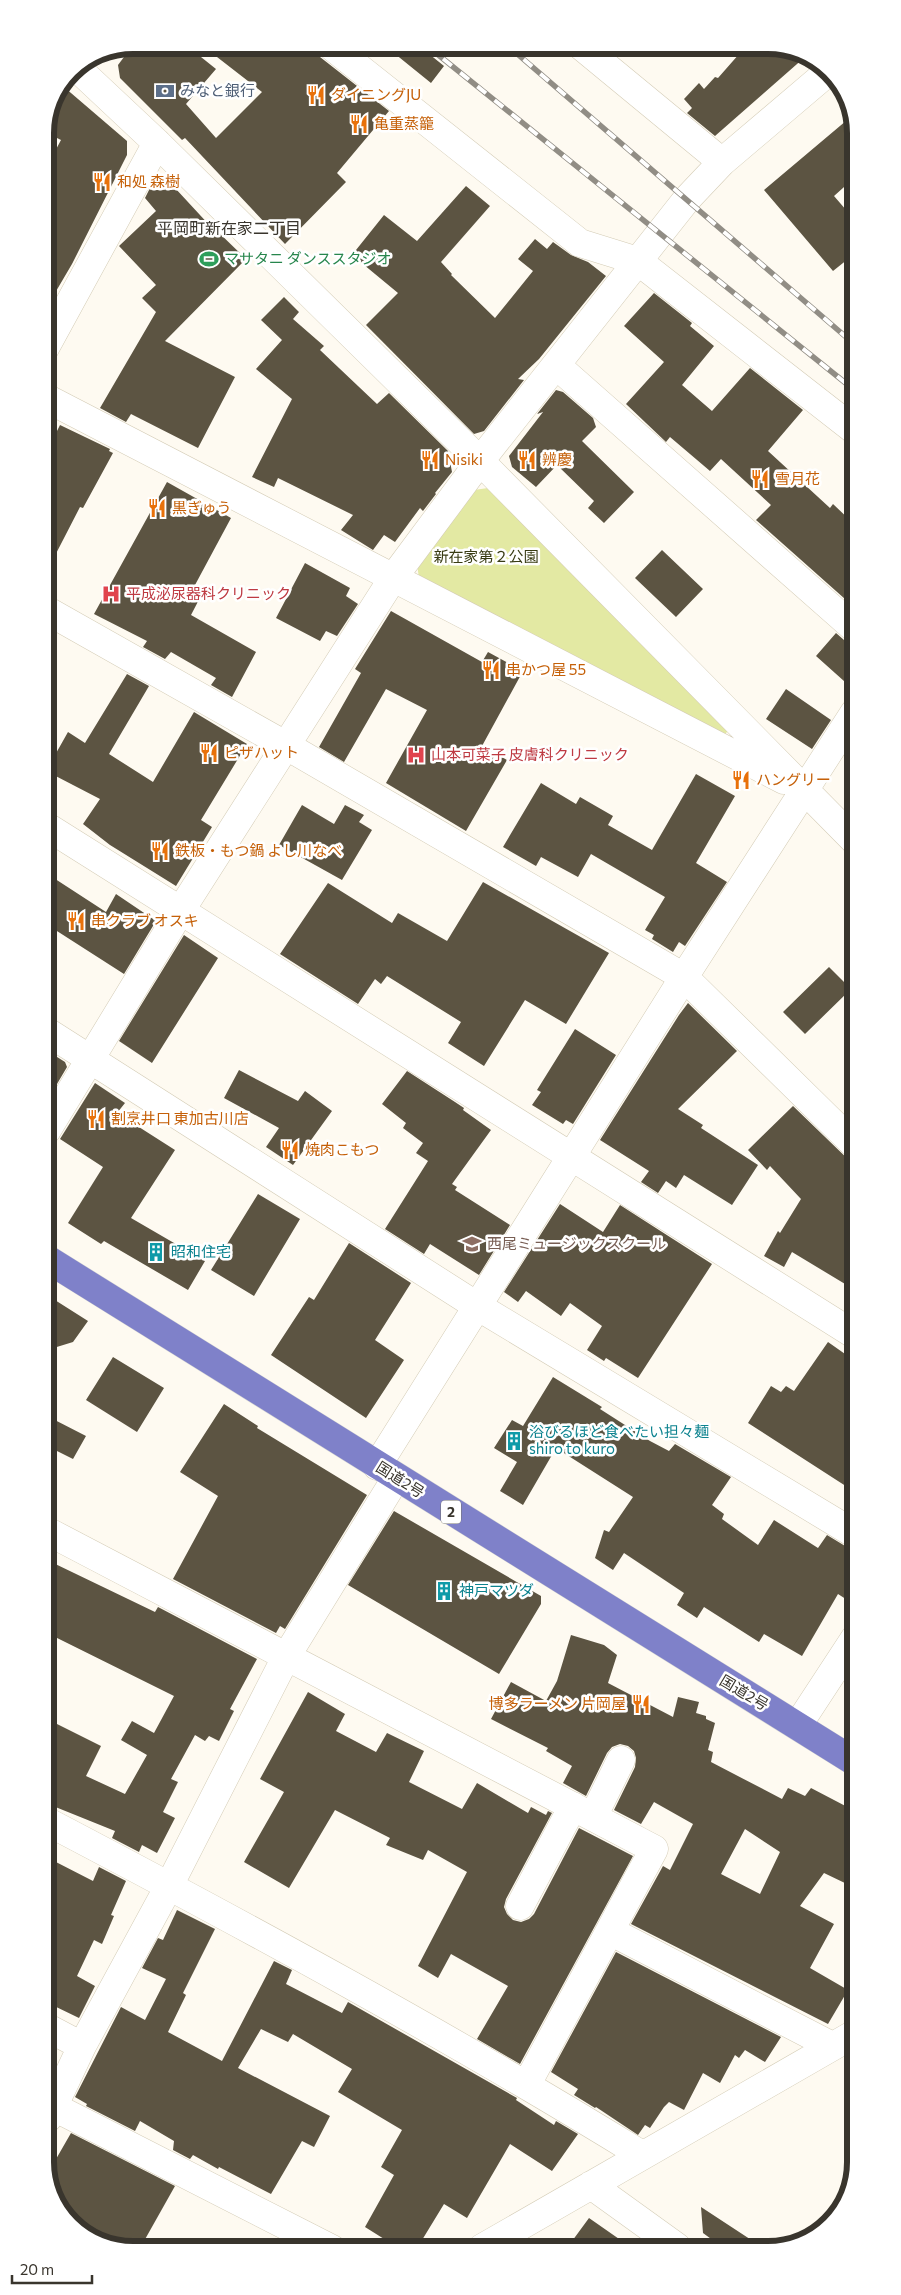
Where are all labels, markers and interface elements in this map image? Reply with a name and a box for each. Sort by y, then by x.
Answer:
bank icon: みなと銀行 [154,80,176,102]
place label: みなと銀行 [180,81,255,99]
restaurant icon: ダイニングJU [305,84,327,106]
place label: ダイニングJU [331,85,421,103]
restaurant icon: 亀重蒸籠 [348,113,370,135]
place label: 亀重蒸籠 [374,114,434,132]
restaurant icon: 和処 森樹 [91,171,113,193]
place label: 和処 森樹 [117,172,180,190]
district label: 平岡町新在家二丁目 [157,218,301,237]
sports icon: マサタニ ダンススタジオ [198,248,220,270]
place label: マサタニ ダンススタジオ [224,249,392,267]
restaurant icon: Nisiki [419,449,441,471]
restaurant icon: 辨慶 [516,449,538,471]
place label: Nisiki [445,450,483,468]
place label: 辨慶 [542,450,572,468]
restaurant icon: 雪月花 [749,468,771,490]
place label: 雪月花 [775,469,820,487]
restaurant icon: 黒ぎゅう [146,497,168,519]
place label: 黒ぎゅう [172,498,232,516]
park label: 新在家第２公園 [433,547,539,565]
hospital icon: 平成泌尿器科クリニック [100,583,122,605]
place label: 平成泌尿器科クリニック [126,584,291,602]
restaurant icon: 串かつ屋 55 [480,659,502,681]
place label: 串かつ屋 55 [506,660,586,678]
restaurant icon: ピザハット [198,742,220,764]
place label: ピザハット [224,743,299,761]
hospital icon: 山本可菜子 皮膚科クリニック [405,744,427,766]
place label: 山本可菜子 皮膚科クリニック [431,745,629,763]
restaurant icon: ハングリー [730,769,752,791]
place label: ハングリー [756,770,831,788]
restaurant icon: 鉄板・もつ鍋 よし川なべ [149,840,171,862]
place label: 鉄板・もつ鍋 よし川なべ [175,841,342,859]
restaurant icon: 串クラブ オスキ [65,910,87,932]
place label: 串クラブ オスキ [91,911,199,929]
restaurant icon: 割烹井口 東加古川店 [85,1108,107,1130]
place label: 割烹井口 東加古川店 [111,1109,249,1127]
restaurant icon: 焼肉こもつ [279,1139,301,1161]
place label: 焼肉こもつ [305,1140,379,1158]
school or university icon: 西尾ミュージックスクール [461,1233,483,1255]
place label: 西尾ミュージックスクール [487,1234,666,1252]
building icon: 昭和住宅 [145,1241,167,1263]
place label: 昭和住宅 [171,1242,231,1260]
place label: 浴びるほど食べたい担々麺 shiro to kuro [529,1422,709,1457]
building icon: 浴びるほど食べたい担々麺 shiro to kuro [503,1430,525,1452]
street label: 国道2号 [373,1457,428,1501]
road number: 2 [441,1500,461,1524]
building icon: 神戸マツダ [433,1580,455,1602]
place label: 神戸マツダ [459,1581,534,1599]
street label: 国道2号 [717,1671,772,1714]
restaurant icon: 博多ラーメン 片岡屋 [630,1693,652,1715]
place label: 博多ラーメン 片岡屋 [489,1694,626,1712]
scale bar [12,2252,92,2284]
text: 20 m [20,2260,54,2278]

